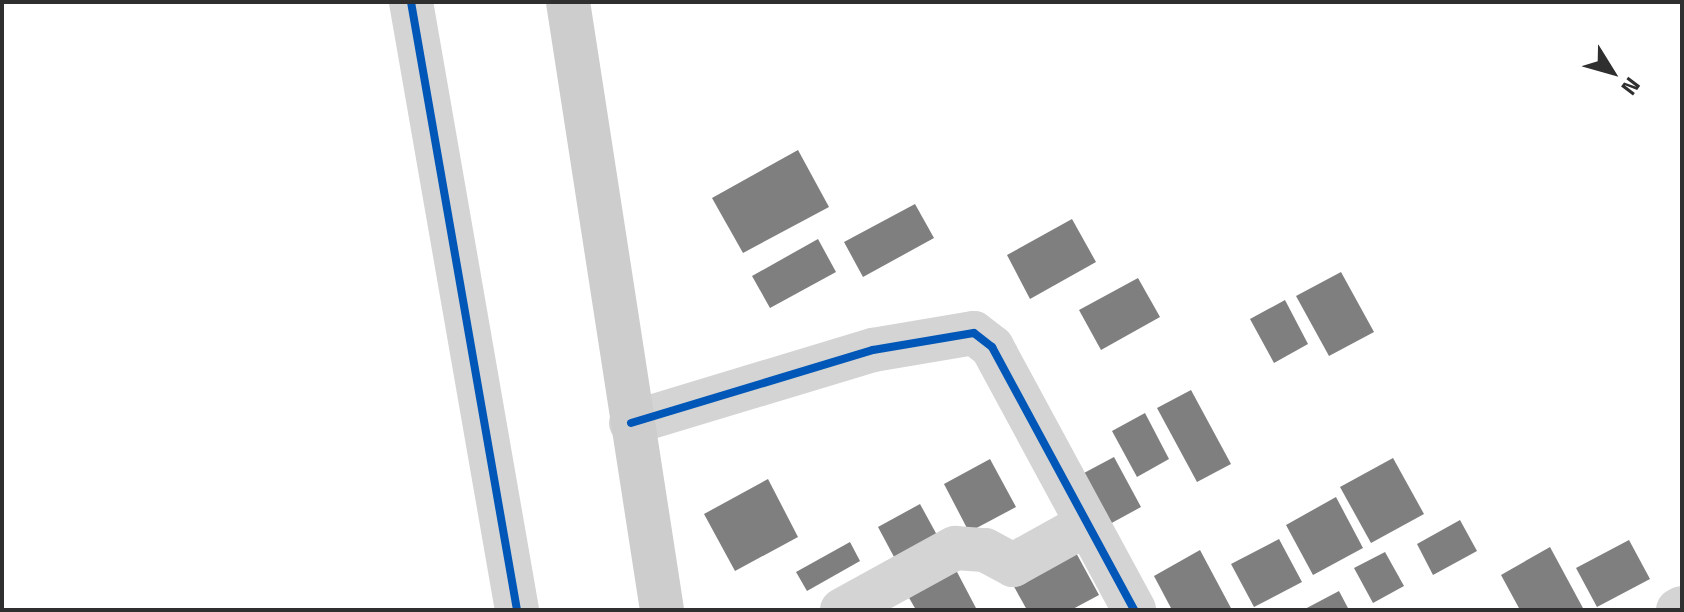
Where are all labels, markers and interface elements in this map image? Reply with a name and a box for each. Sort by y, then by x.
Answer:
north arrow [1572,32,1652,112]
text: N [1613,70,1649,103]

